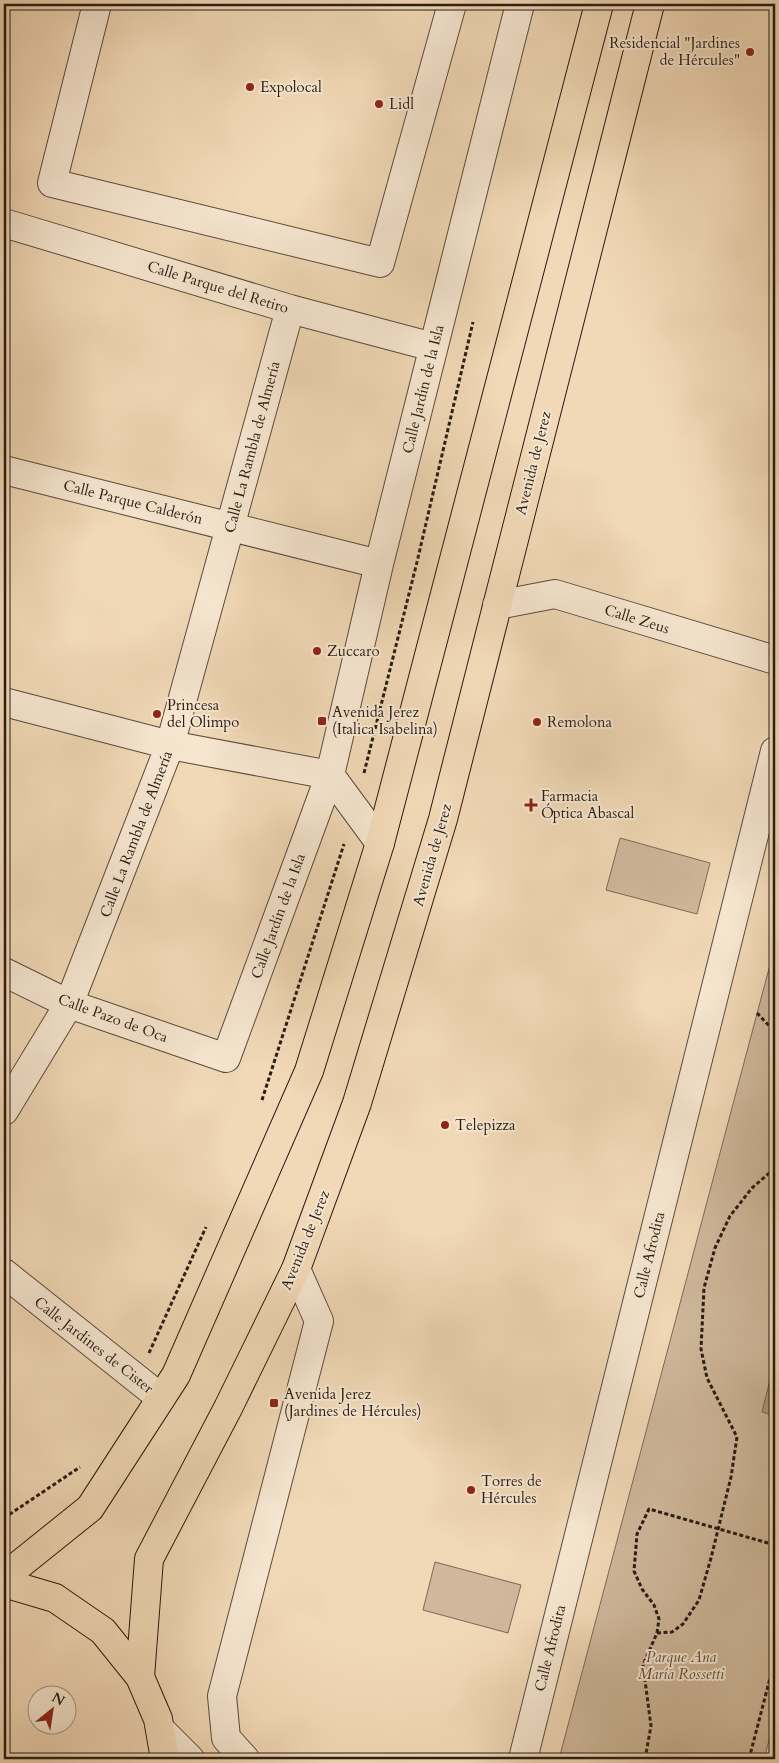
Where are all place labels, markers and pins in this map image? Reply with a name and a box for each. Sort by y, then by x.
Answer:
place label: Residencial "Jardines de Hércules" [609,33,740,70]
marker: Residencial "Jardines de Hércules" [744,46,756,58]
place label: Expolocal [260,77,322,97]
marker: Expolocal [244,81,256,93]
place label: Lidl [389,94,414,114]
marker: Lidl [373,98,385,110]
place label: Zuccaro [327,641,380,661]
marker: Zuccaro [311,645,323,657]
place label: Princesa del Olimpo [167,695,239,732]
place label: Avenida Jerez (Italica Isabelina) [332,702,438,739]
marker: Princesa del Olimpo [151,708,163,720]
place label: Remolona [547,712,612,732]
marker: Avenida Jerez (Italica Isabelina) [316,715,328,727]
marker: Remolona [531,716,543,728]
place label: Farmacia Óptica Abascal [541,786,635,823]
marker: Farmacia Óptica Abascal [525,799,537,811]
place label: Telepizza [455,1115,516,1135]
marker: Telepizza [439,1119,451,1131]
place label: Avenida Jerez (Jardines de Hércules) [284,1384,422,1421]
marker: Avenida Jerez (Jardines de Hércules) [268,1397,280,1409]
place label: Torres de Hércules [481,1471,542,1508]
marker: Torres de Hércules [465,1484,477,1496]

